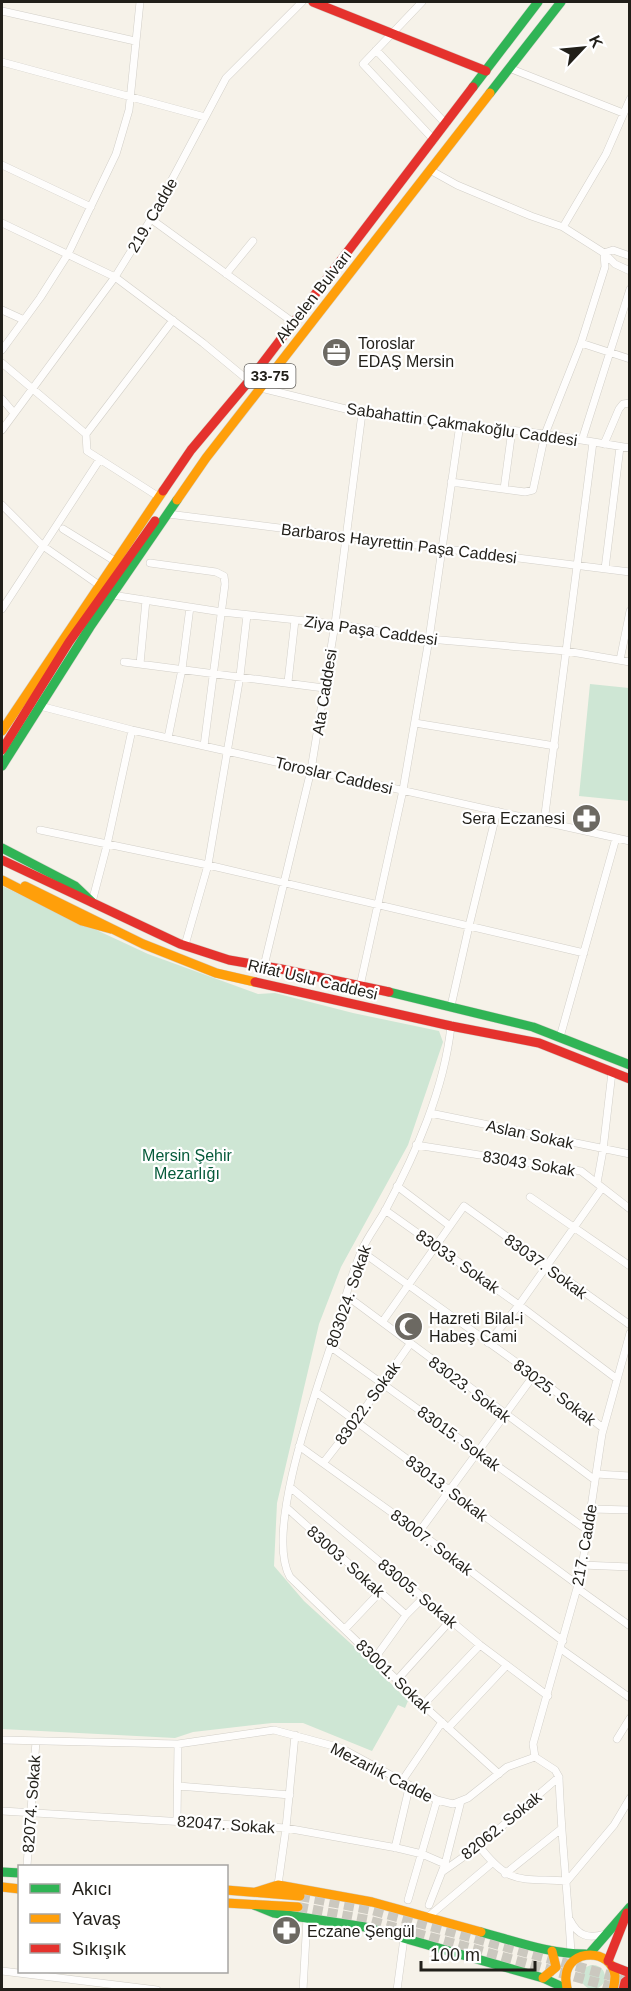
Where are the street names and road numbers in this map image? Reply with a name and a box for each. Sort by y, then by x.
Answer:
street label: 219. Cadde [124,175,181,255]
street label: Akbelen Bulvarı [272,247,355,346]
road number: 33-75 [244,364,296,388]
street label: Sabahattin Çakmakoğlu Caddesi [345,400,578,449]
street label: Barbaros Hayrettin Paşa Caddesi [280,521,518,566]
street label: Ziya Paşa Caddesi [303,613,439,648]
street label: Ata Caddesi [309,648,340,736]
street label: Toroslar Caddesi [273,754,394,797]
street label: Rifat Uslu Caddesi [246,956,379,1003]
street label: Aslan Sokak [485,1117,576,1152]
street label: 83043 Sokak [481,1148,577,1179]
street label: 83033. Sokak [413,1226,503,1297]
street label: 83037. Sokak [501,1231,591,1303]
street label: 803024. Sokak [323,1242,374,1349]
street label: 83023. Sokak [426,1353,515,1426]
street label: 83025. Sokak [511,1356,600,1429]
street label: 83022. Sokak [332,1358,404,1448]
street label: 83015. Sokak [414,1403,504,1475]
street label: 83013. Sokak [403,1452,492,1525]
street label: 217. Cadde [569,1503,600,1587]
street label: 83007. Sokak [388,1506,477,1579]
street label: 83003. Sokak [304,1522,388,1601]
street label: 83005. Sokak [375,1555,461,1632]
street label: 83001. Sokak [353,1636,435,1717]
street label: Mezarlık Cadde [328,1739,436,1805]
street label: 82074. Sokak [20,1754,43,1853]
street label: 82062. Sokak [458,1787,545,1863]
street label: 82047. Sokak [177,1813,276,1836]

